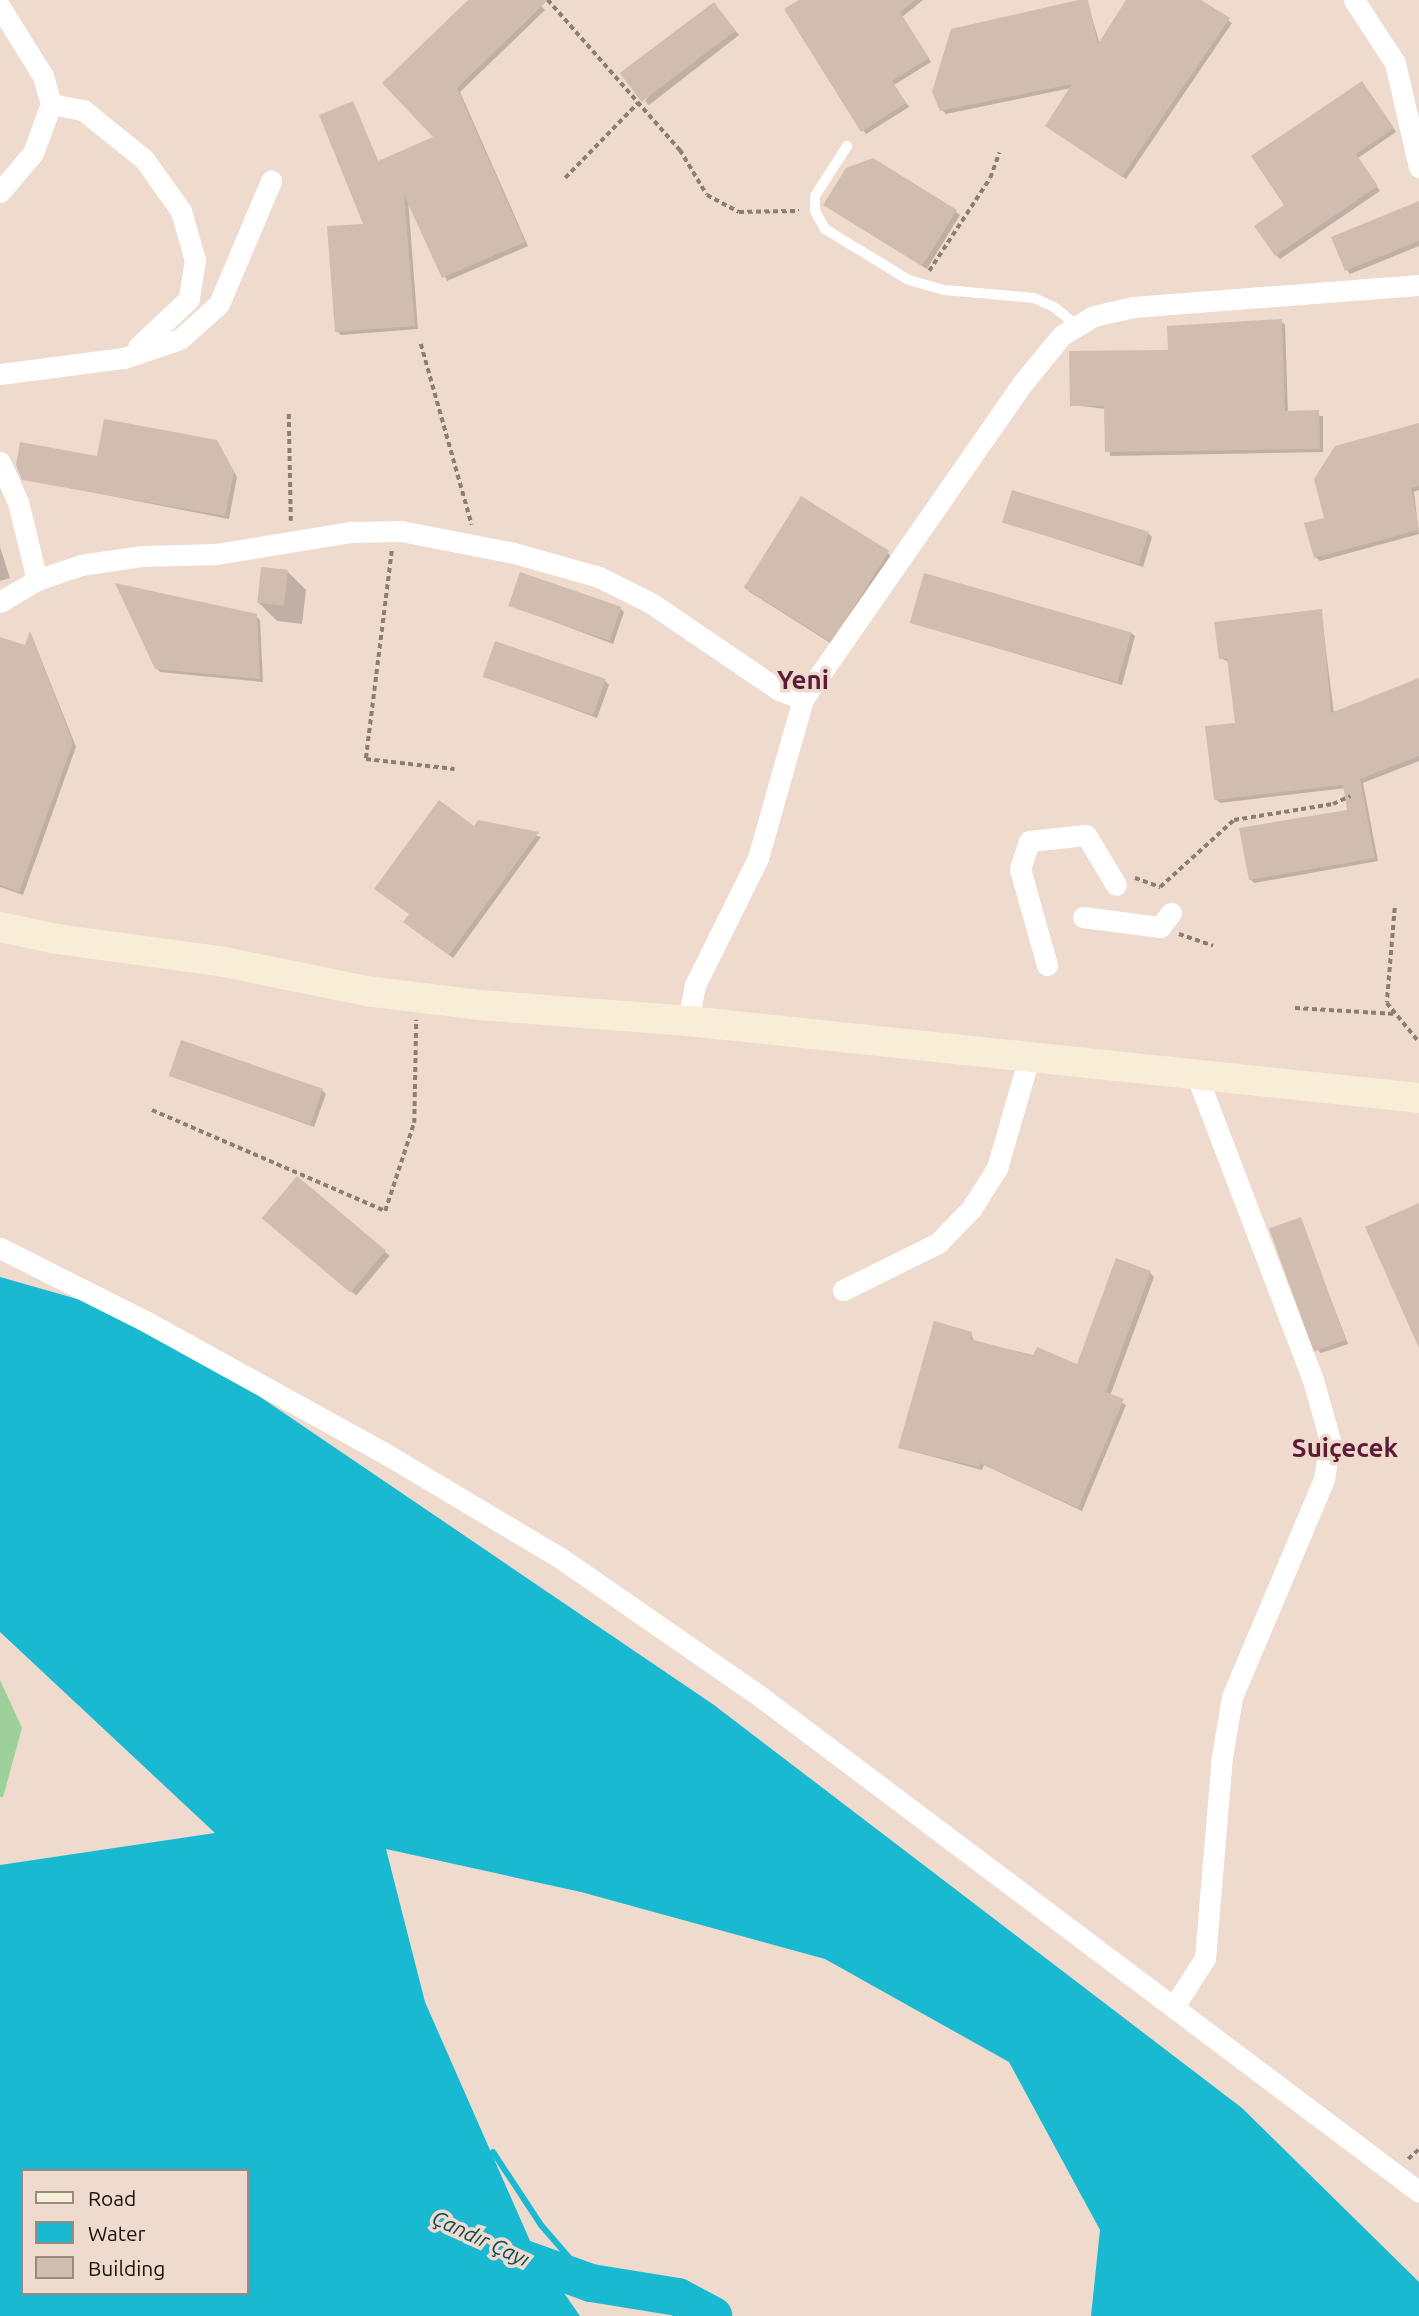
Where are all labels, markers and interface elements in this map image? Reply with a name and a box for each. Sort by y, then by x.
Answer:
district label: Yeni [777,664,829,696]
district label: Suiçecek [1292,1432,1398,1464]
legend [21,2169,248,2295]
text: Road [88,2186,136,2210]
water label: Çandır Çayı [428,2204,534,2272]
text: Water [88,2221,146,2245]
text: Building [88,2256,165,2280]

